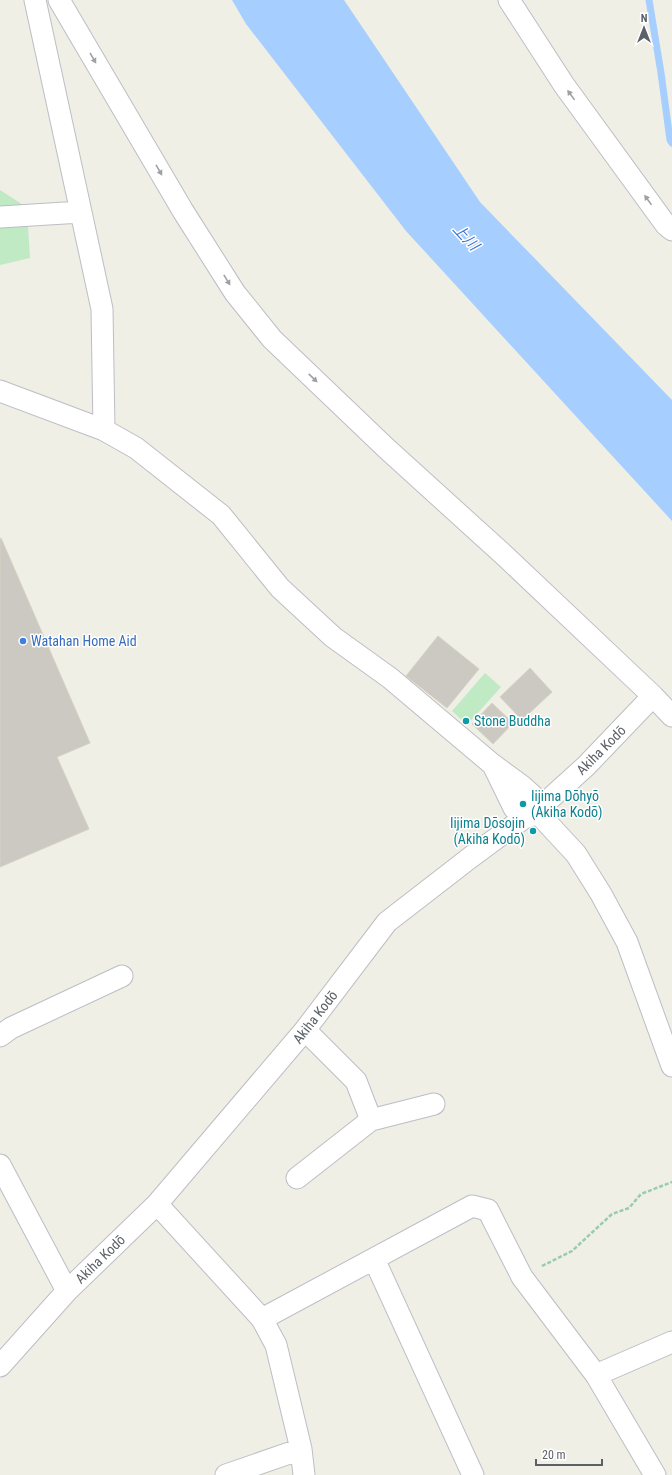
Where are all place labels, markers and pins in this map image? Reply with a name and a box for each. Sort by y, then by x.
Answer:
place label: Watahan Home Aid [31,633,137,649]
marker: Watahan Home Aid [18,636,28,646]
place label: Stone Buddha [474,713,551,729]
marker: Stone Buddha [461,716,471,726]
place label: Iijima Dōhyō (Akiha Kodō) [531,788,603,821]
marker: Iijima Dōhyō (Akiha Kodō) [518,799,528,809]
place label: Iijima Dōsojin (Akiha Kodō) [450,815,525,848]
marker: Iijima Dōsojin (Akiha Kodō) [528,826,538,836]

